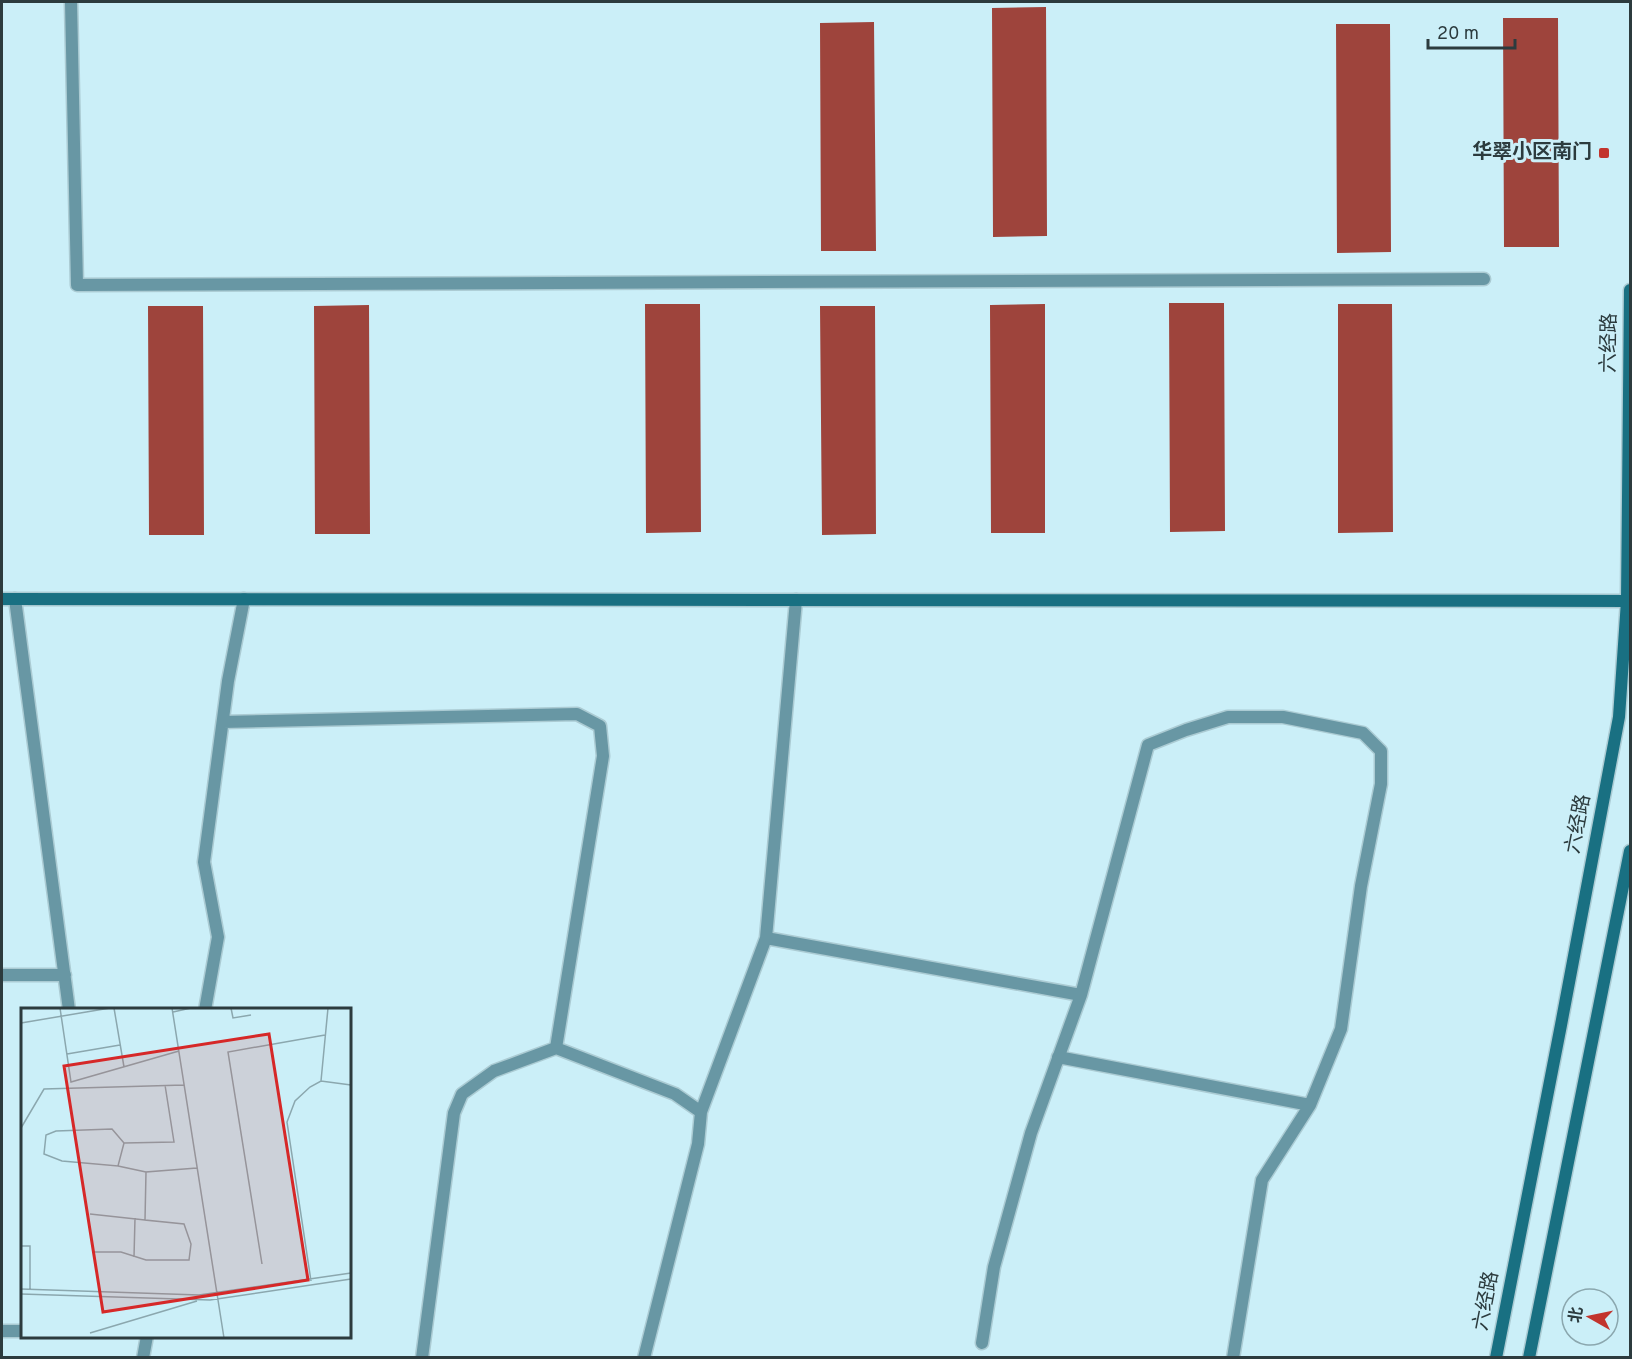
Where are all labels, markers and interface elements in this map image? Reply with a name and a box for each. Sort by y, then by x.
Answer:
scale bar [1428,12,1515,50]
text: 20 m [1437,23,1479,46]
place label: 华翠小区南门 [1472,140,1592,166]
marker: 华翠小区南门 [1597,146,1611,160]
street label: 六经路 [1596,313,1624,373]
street label: 六经路 [1561,792,1597,856]
inset map [21,1008,351,1338]
street label: 六经路 [1469,1269,1505,1333]
north arrow [1560,1287,1620,1347]
text: 北 [1566,1305,1588,1324]

